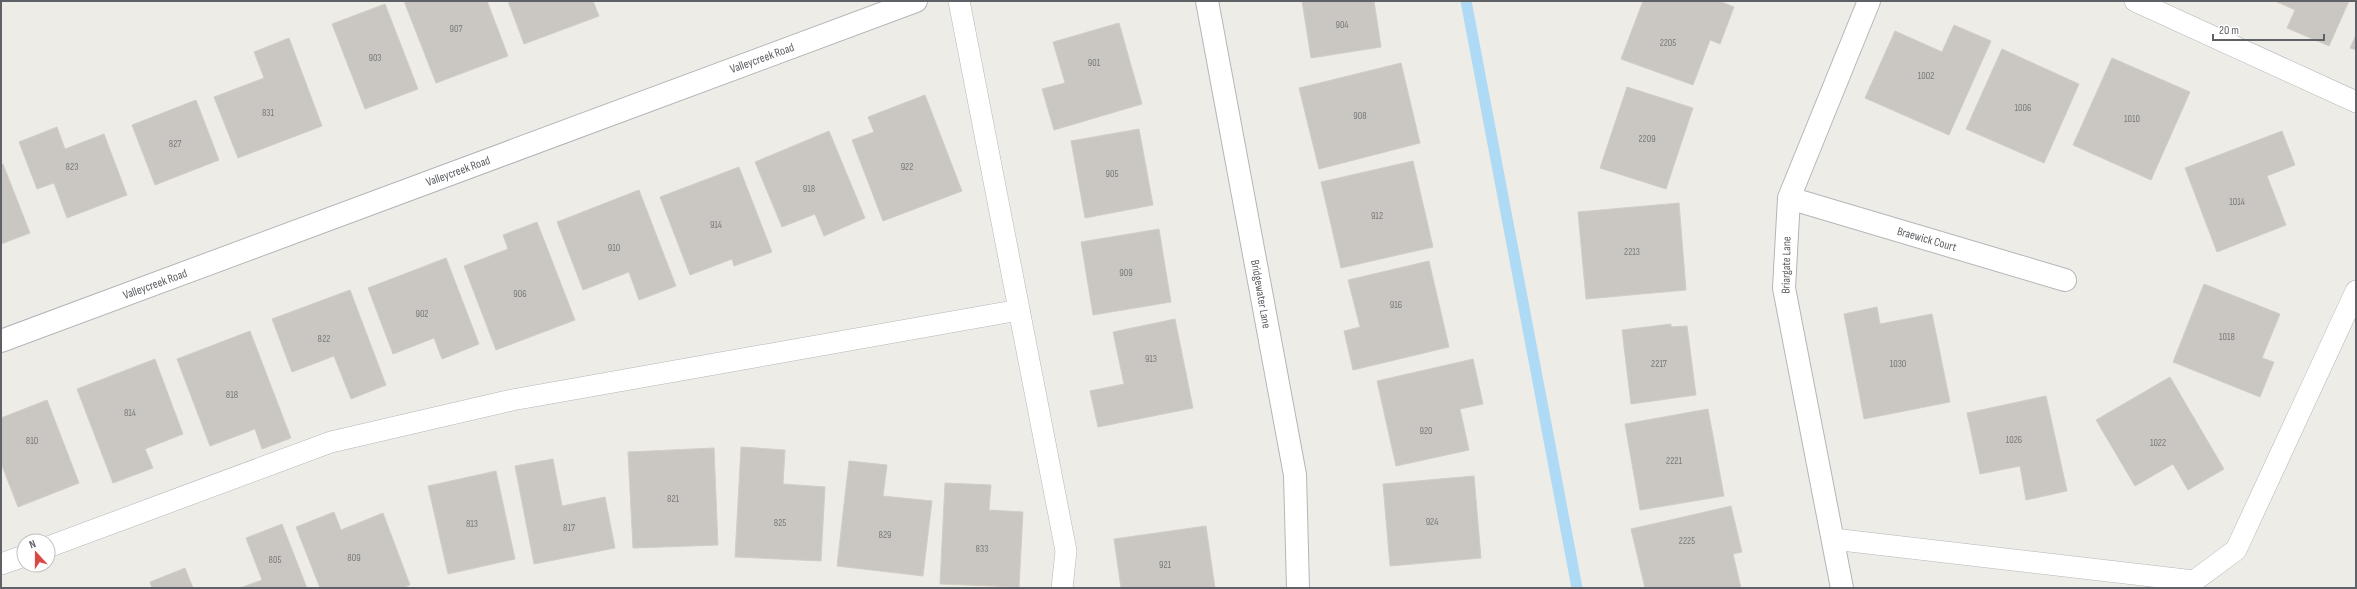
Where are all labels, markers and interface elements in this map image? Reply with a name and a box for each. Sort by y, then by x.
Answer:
scale bar [2213,16,2324,42]
house number: 904 [1335,19,1349,31]
house number: 907 [450,23,462,35]
text: 20 m [2219,23,2239,38]
house number: 2205 [1660,37,1676,49]
street label: Valleycreek Road [728,40,796,77]
house number: 903 [368,52,382,64]
house number: 901 [1088,57,1101,69]
house number: 1002 [1918,70,1934,82]
house number: 1006 [2015,102,2031,114]
house number: 831 [262,107,275,119]
house number: 908 [1353,110,1367,122]
house number: 1010 [2124,113,2140,125]
house number: 2209 [1638,133,1656,145]
house number: 827 [169,138,181,150]
street label: Valleycreek Road [424,153,492,190]
house number: 823 [66,161,78,173]
house number: 922 [901,161,913,173]
house number: 905 [1106,168,1118,180]
house number: 918 [803,183,815,195]
house number: 1014 [2229,196,2245,208]
house number: 912 [1371,210,1383,222]
house number: 914 [710,219,722,231]
street label: Braewick Court [1895,224,1959,255]
street label: Briargate Lane [1779,236,1795,294]
house number: 910 [608,242,620,254]
house number: 2213 [1624,246,1640,258]
street label: Bridgewater Lane [1247,259,1274,330]
street label: Valleycreek Road [121,266,189,303]
house number: 909 [1119,267,1133,279]
house number: 906 [513,288,527,300]
house number: 916 [1390,299,1402,311]
house number: 902 [415,308,429,320]
house number: 1018 [2219,331,2235,343]
house number: 822 [318,333,330,345]
house number: 913 [1145,353,1157,365]
house number: 2217 [1651,358,1667,370]
house number: 1030 [1890,358,1906,370]
house number: 818 [226,389,238,401]
house number: 814 [124,407,136,419]
house number: 920 [1419,425,1433,437]
house number: 1026 [2006,434,2022,446]
house number: 810 [26,435,38,447]
house number: 1022 [2150,437,2166,449]
house number: 2221 [1666,455,1682,467]
house number: 821 [667,493,680,505]
house number: 924 [1426,516,1438,528]
house number: 825 [774,517,786,529]
house number: 813 [466,518,478,530]
house number: 817 [563,522,575,534]
house number: 829 [878,529,892,541]
north arrow [16,533,56,573]
house number: 2225 [1679,535,1695,547]
text: N [28,537,38,551]
house number: 833 [976,543,988,555]
house number: 809 [347,552,361,564]
house number: 805 [269,554,281,566]
house number: 921 [1159,559,1172,571]

